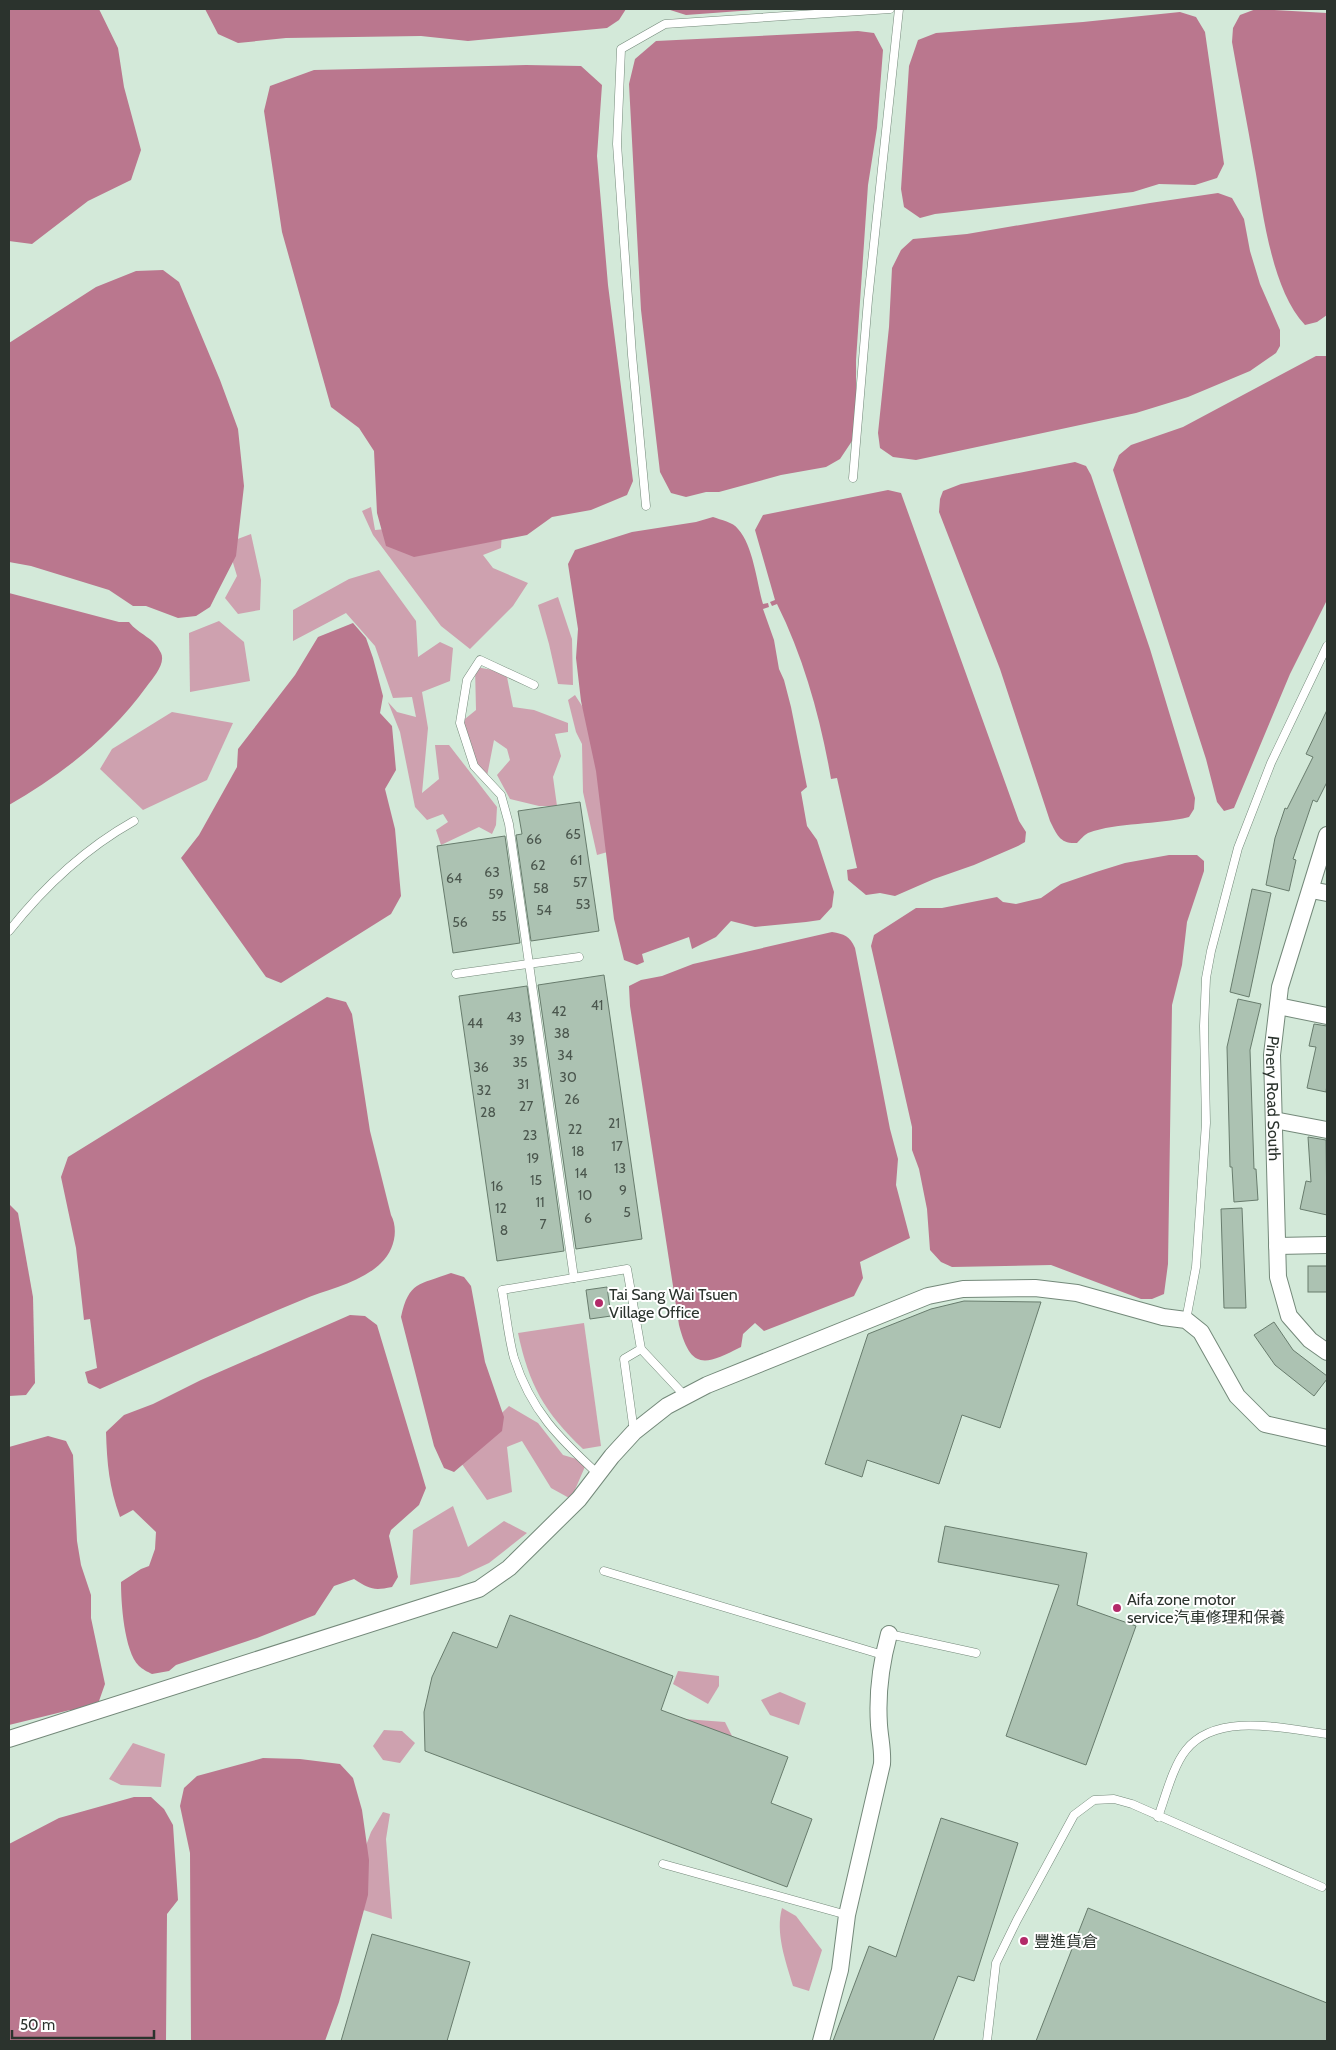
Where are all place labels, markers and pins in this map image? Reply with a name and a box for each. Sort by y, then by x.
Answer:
place label: Tai Sang Wai Tsuen Village Office [609,1285,738,1322]
marker: Tai Sang Wai Tsuen Village Office [593,1297,605,1309]
place label: Aifa zone motor service汽車修理和保養 [1127,1590,1285,1627]
marker: Aifa zone motor service汽車修理和保養 [1111,1602,1123,1614]
place label: 豐進貨倉 [1034,1932,1098,1951]
marker: 豐進貨倉 [1018,1935,1030,1947]

